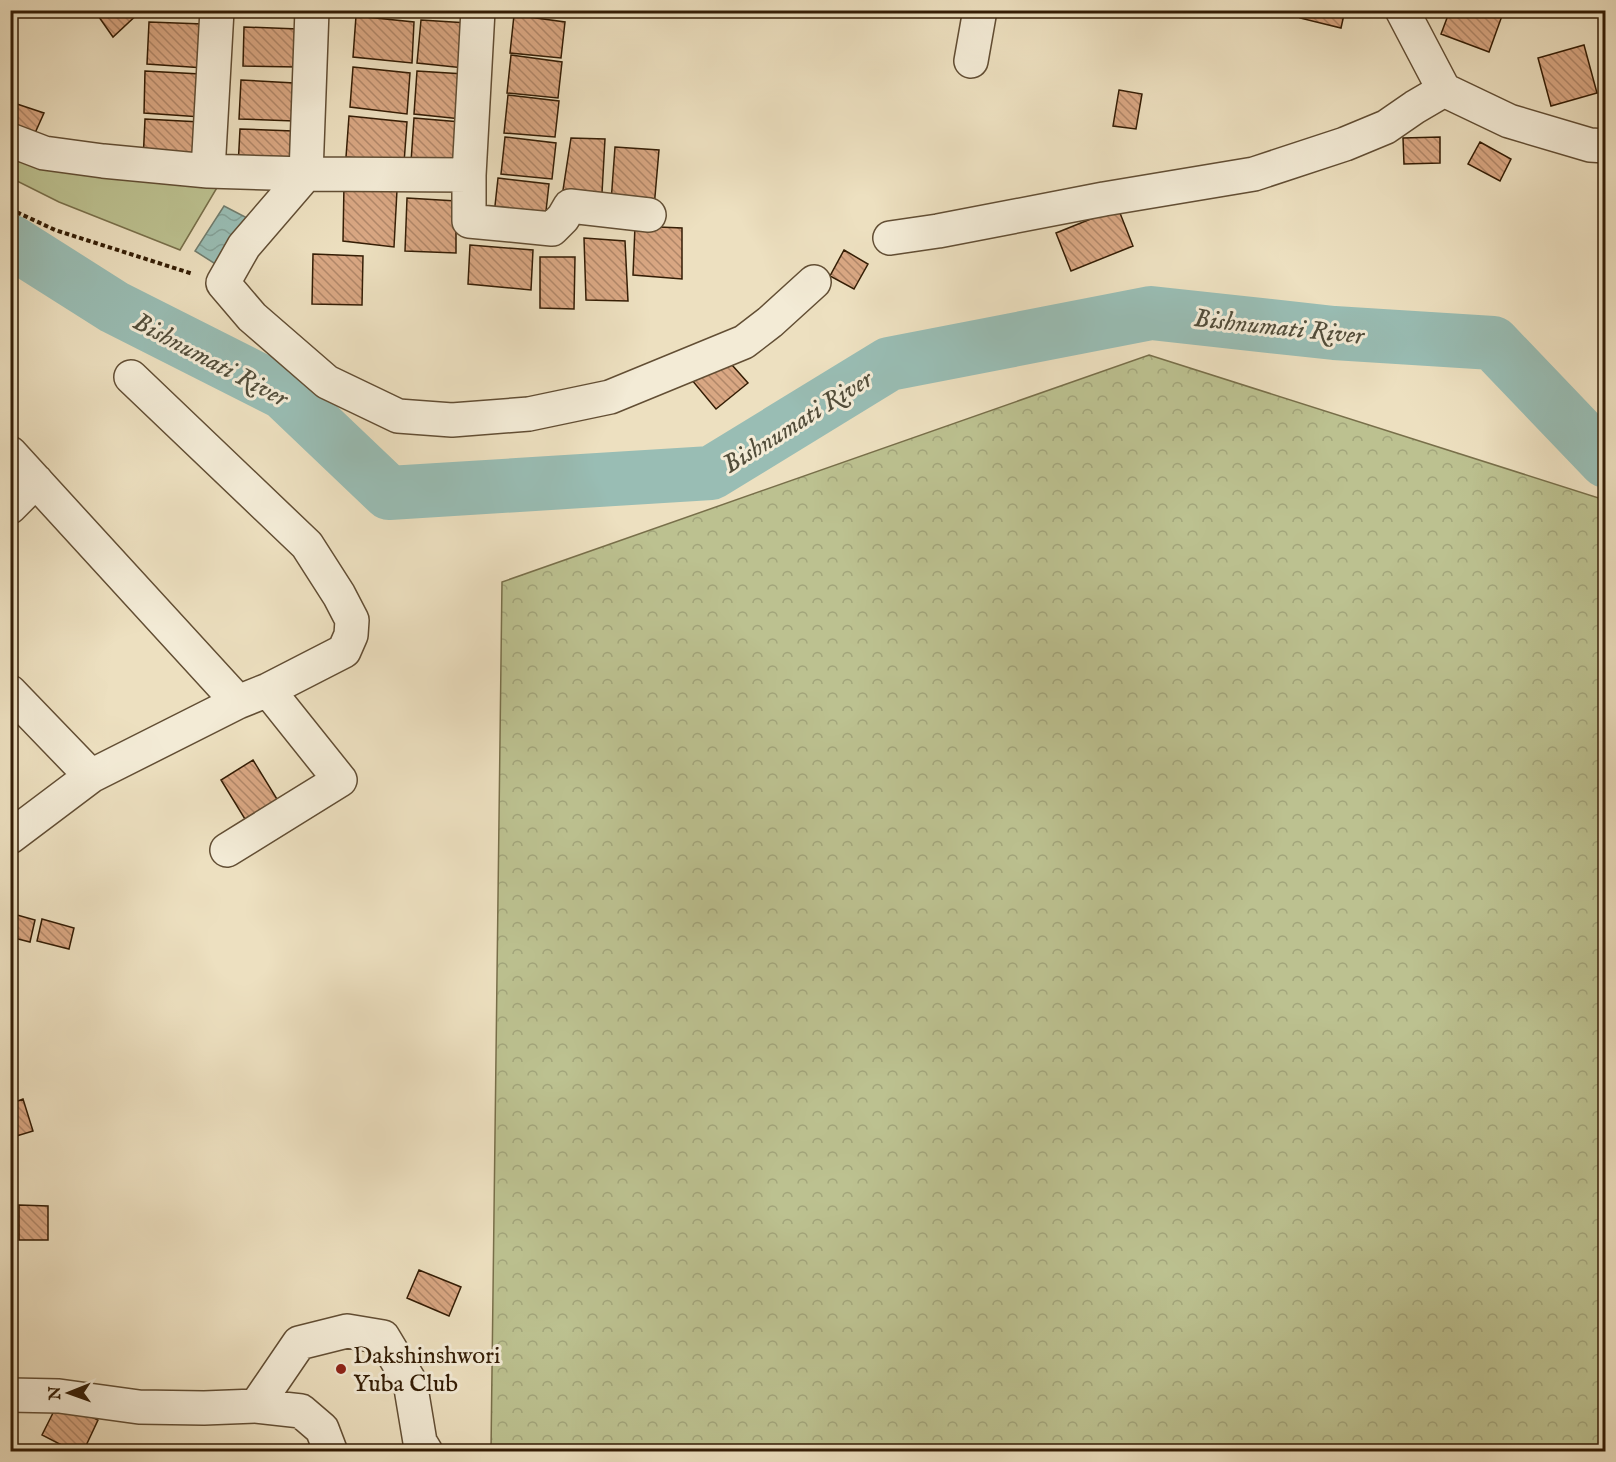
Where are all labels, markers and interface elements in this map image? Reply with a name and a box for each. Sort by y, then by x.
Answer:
water label: Bishnumati River [1192,302,1367,353]
water label: Bishnumati River [127,306,295,416]
water label: Bishnumati River [717,362,880,482]
place label: Dakshinshwori Yuba Club [353,1341,500,1400]
marker: Dakshinshwori Yuba Club [334,1362,348,1376]
north arrow [39,1363,99,1423]
text: N [46,1386,66,1401]

